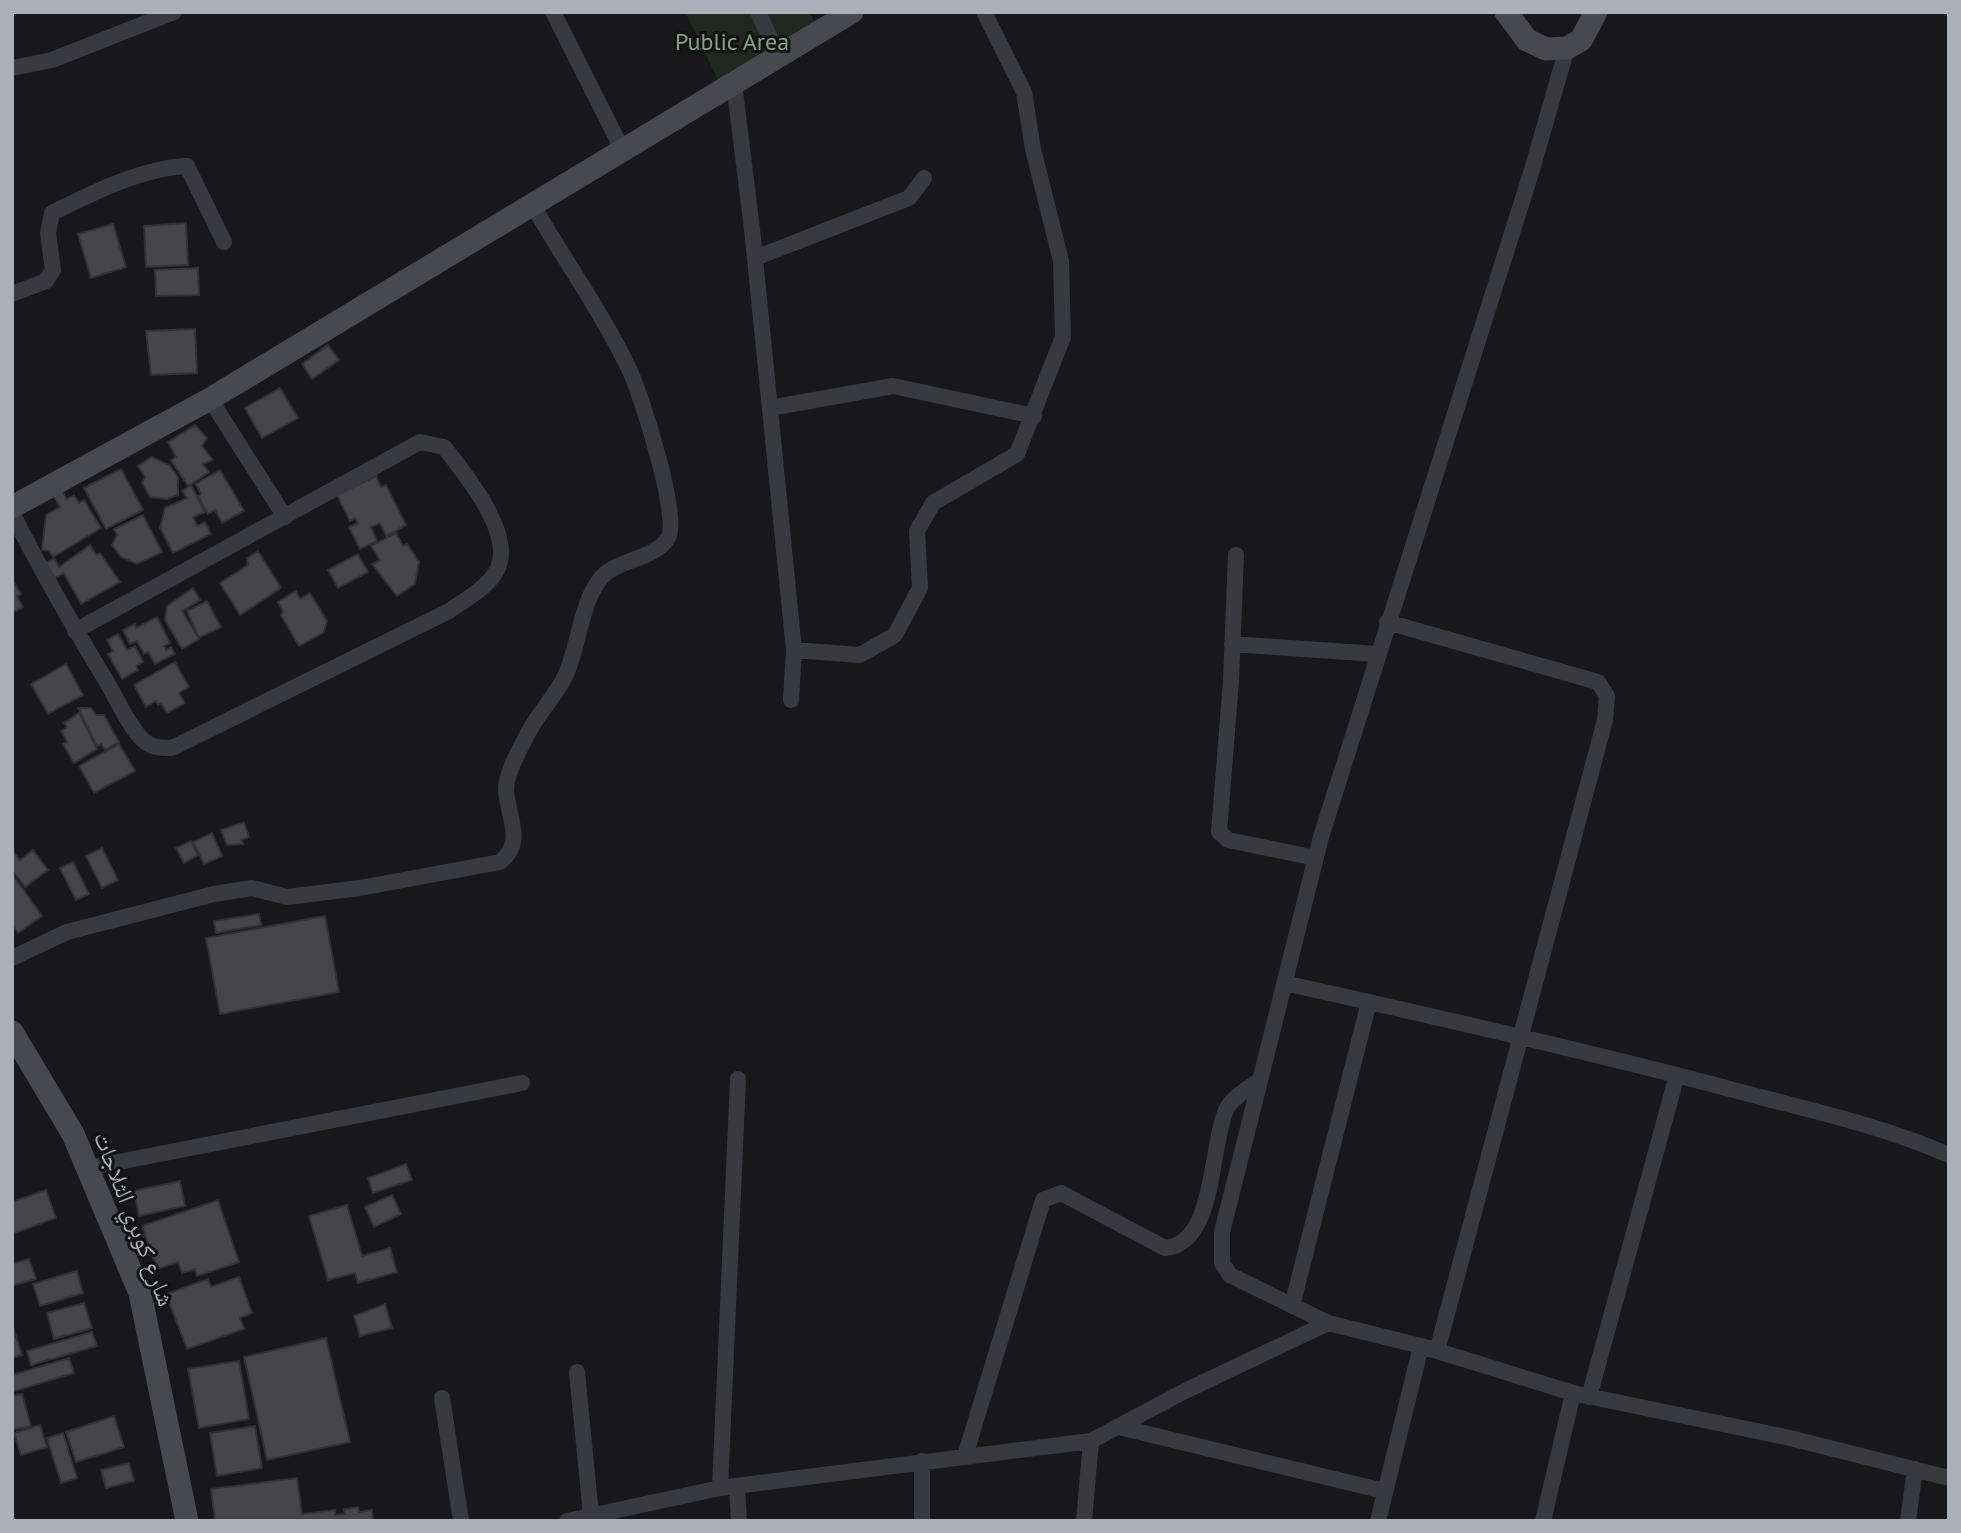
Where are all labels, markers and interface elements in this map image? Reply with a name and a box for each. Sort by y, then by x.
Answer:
park label: Public Area [675,26,789,57]
street label: شارع كوبري الثلاجات [83,1127,182,1312]

